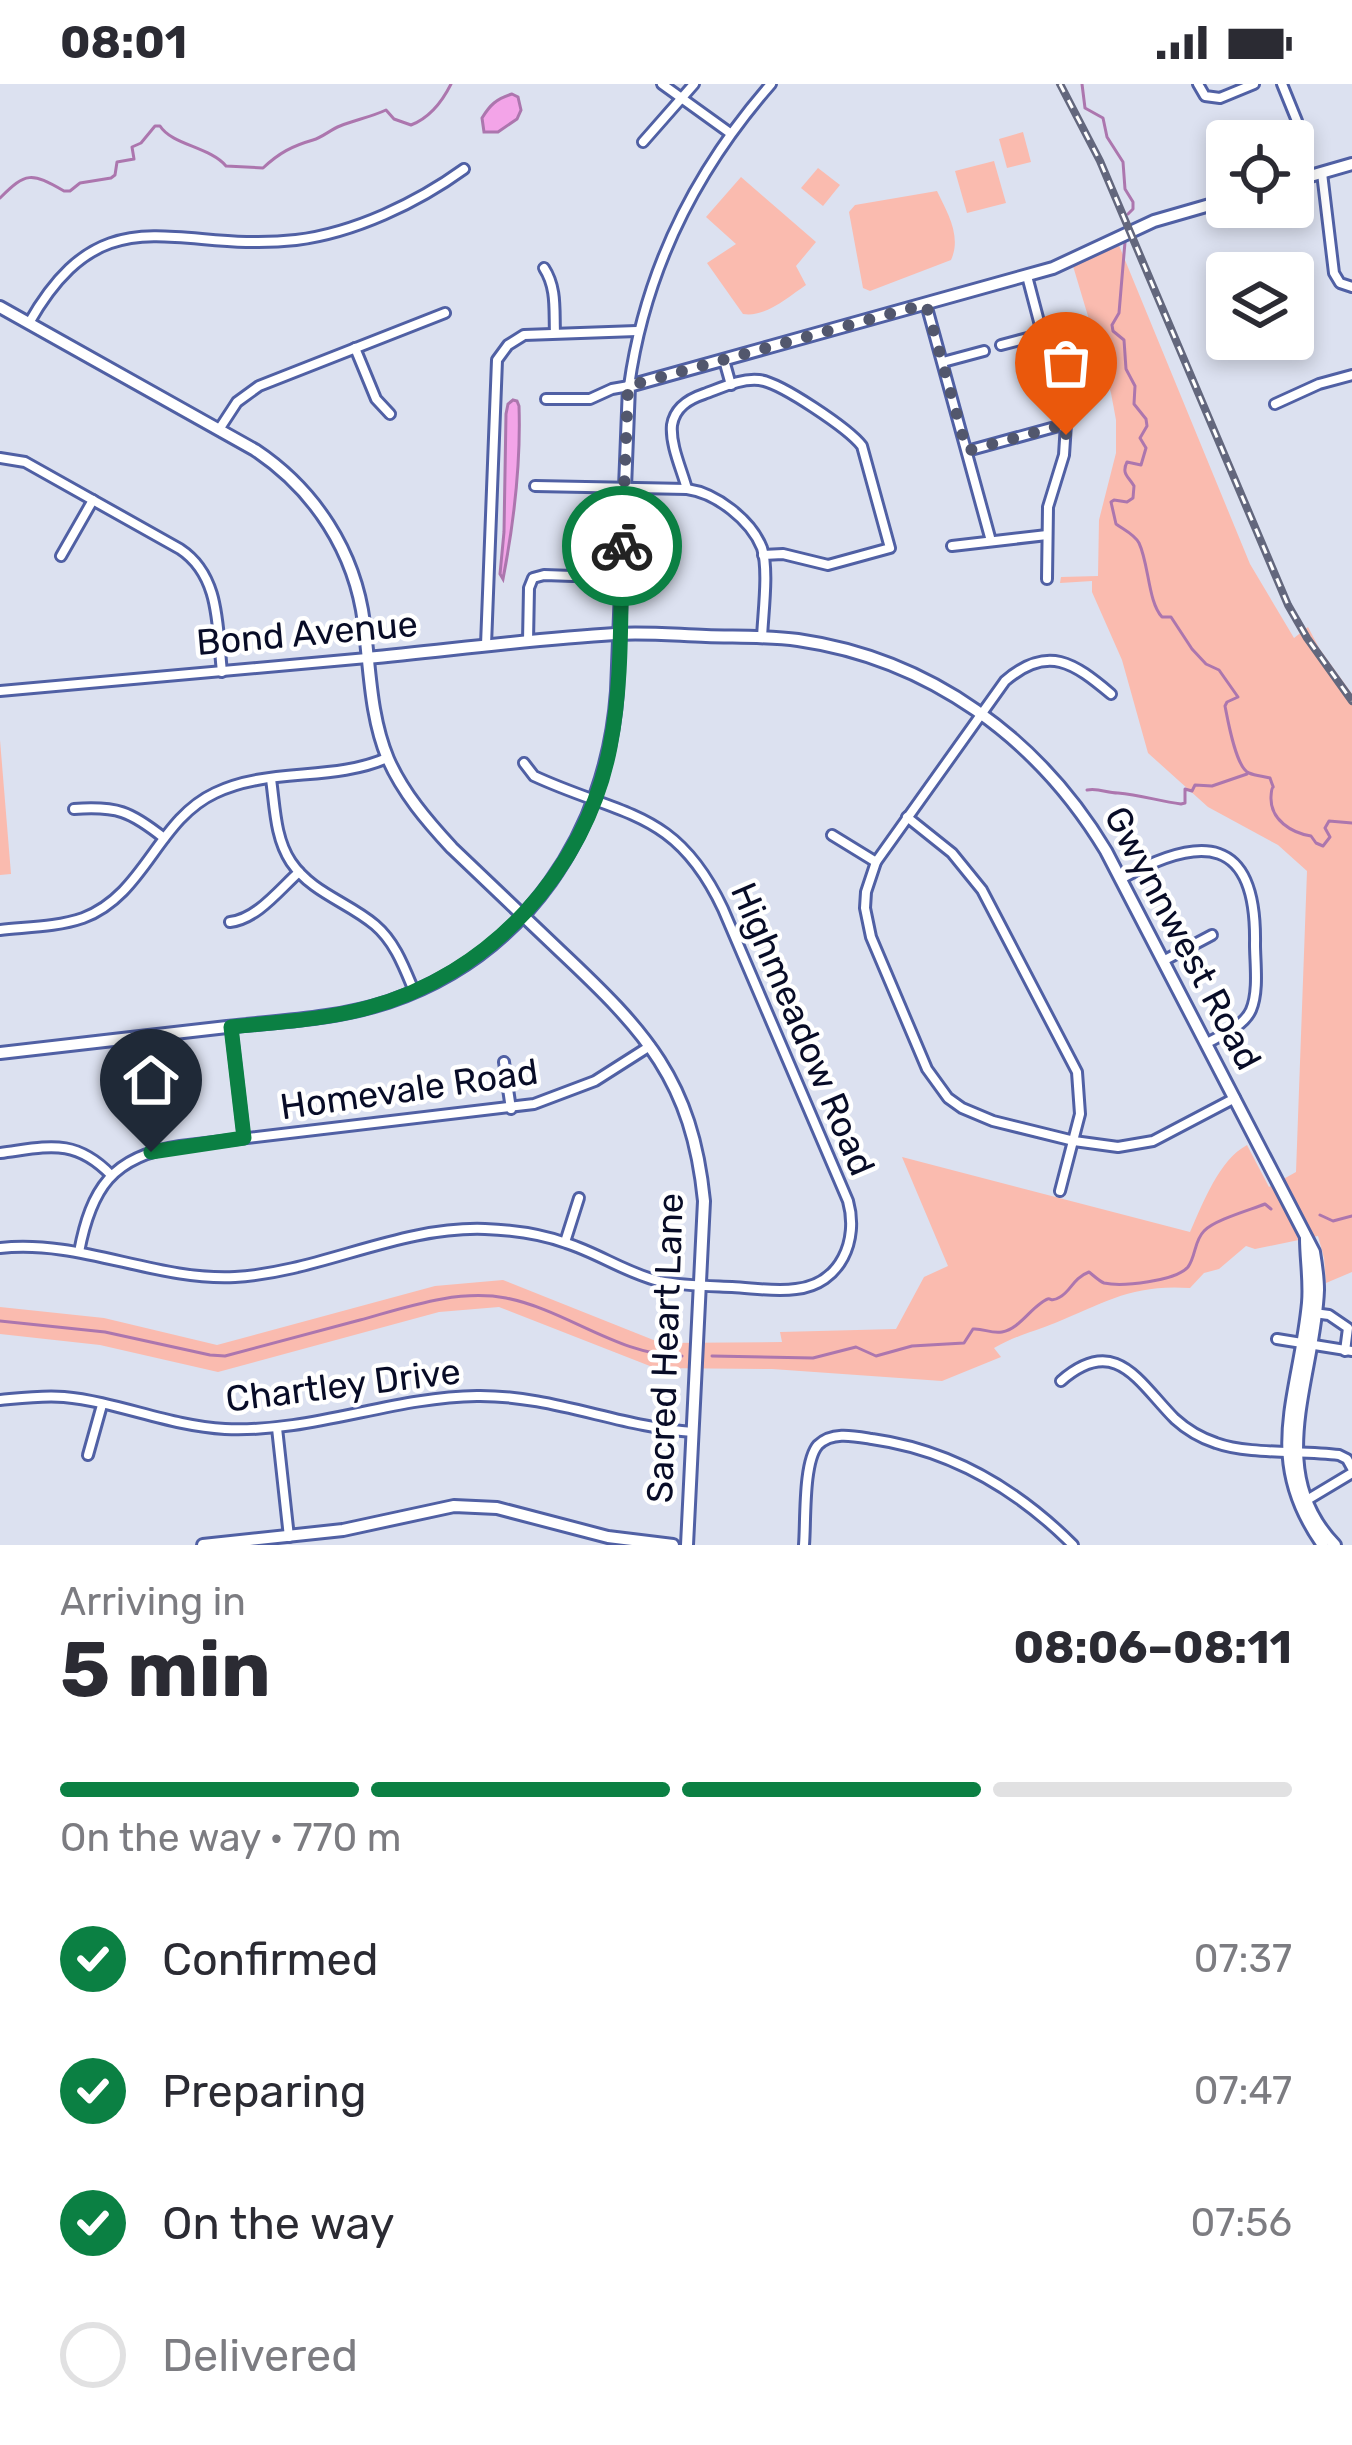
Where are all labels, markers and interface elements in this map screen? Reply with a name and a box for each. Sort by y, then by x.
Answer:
text: 08:01 [60,16,187,69]
map controls [1206,120,1314,360]
button: locate [1206,120,1314,228]
button: layers [1206,252,1314,360]
pin [1015,312,1117,435]
icon: bag [1033,330,1099,396]
courier [562,486,682,606]
icon: bike [589,513,655,579]
street label: Bond Avenue [195,602,419,664]
street label: Gwynnwest Road [1096,799,1270,1077]
street label: Highmeadow Road [722,876,884,1182]
pin [100,1029,202,1152]
icon: home [118,1047,184,1113]
street label: Homevale Road [277,1050,541,1128]
street label: Sacred Heart Lane [638,1192,692,1504]
street label: Chartley Drive [223,1349,463,1421]
text: Arriving in [60,1579,246,1625]
text: 08:06–08:11 [1013,1621,1292,1674]
text: 5 min [60,1623,271,1716]
text: On the way · 770 m [60,1815,402,1861]
icon: check [60,1926,126,1992]
text: Confirmed [162,1933,379,1986]
text: 07:37 [1194,1936,1292,1982]
icon: check [60,2058,126,2124]
text: Preparing [162,2065,367,2118]
text: 07:47 [1194,2068,1292,2114]
icon: check [60,2190,126,2256]
text: On the way [162,2197,395,2250]
text: 07:56 [1191,2200,1292,2246]
text: Delivered [162,2329,358,2382]

